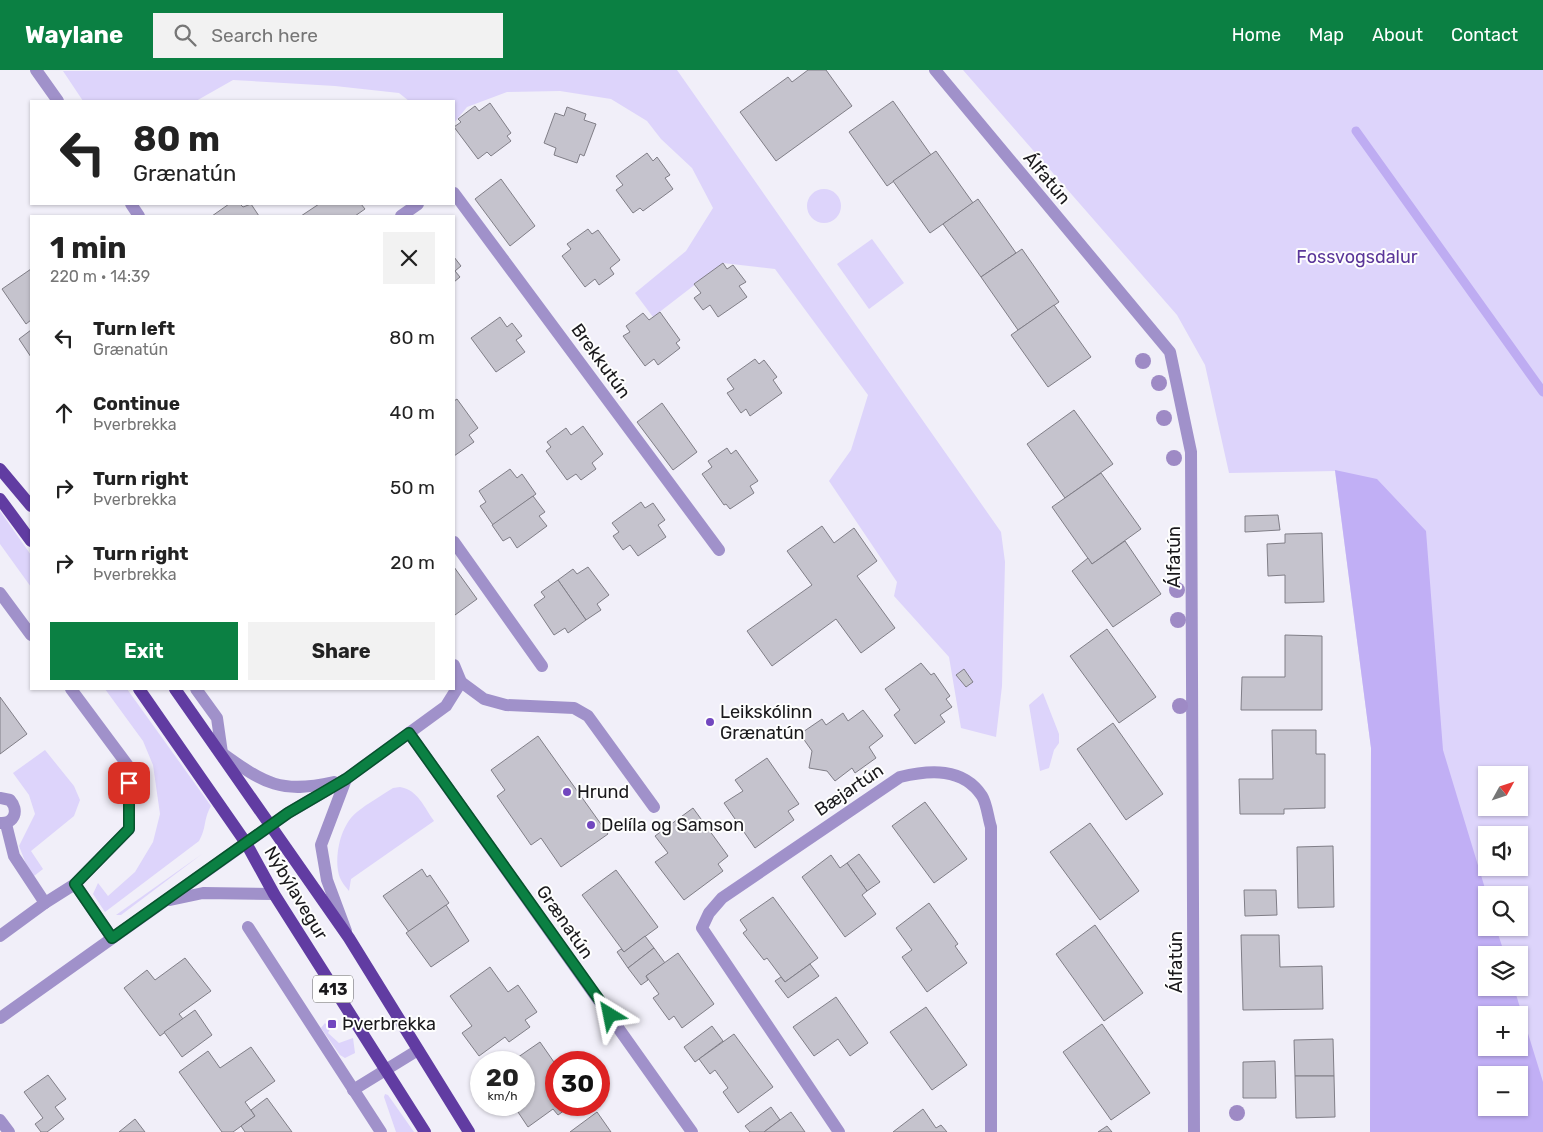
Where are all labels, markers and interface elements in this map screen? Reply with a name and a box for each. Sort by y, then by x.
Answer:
search box [153,13,503,58]
text: Waylane [25,21,123,49]
icon: search [171,21,199,49]
text: Search here [211,24,318,47]
text: Home [1232,24,1281,46]
text: Map [1309,24,1344,46]
text: About [1372,24,1423,46]
text: Contact [1451,24,1518,46]
text: 80 m [133,118,220,160]
icon: left [50,120,115,185]
street label: Álfatún [1019,147,1075,209]
text: Grænatún [133,160,236,187]
text: 1 min [50,230,127,266]
button: close [383,232,435,284]
park label: Fossvogsdalur [1296,246,1418,268]
text: 220 m · 14:39 [50,267,150,286]
text: Turn left [93,317,175,340]
street label: Brekkutún [567,319,635,403]
icon: left [50,324,78,352]
text: 80 m [389,326,435,349]
text: Grænatún [93,340,168,359]
text: Continue [93,392,180,415]
icon: ahead [50,399,78,427]
text: 40 m [390,401,435,424]
text: Þverbrekka [93,415,176,434]
text: Turn right [93,467,188,490]
icon: right [50,474,78,502]
text: 50 m [390,476,435,499]
text: Þverbrekka [93,490,176,509]
street label: Álfatún [1163,526,1185,588]
text: Turn right [93,542,188,565]
icon: right [50,549,78,577]
text: 20 m [390,551,435,574]
text: Þverbrekka [93,565,176,584]
button: Exit [50,622,238,680]
button: Share [248,622,435,680]
place label: Leikskólinn Grænatún [720,701,812,744]
marker: Leikskólinn Grænatún [704,716,716,728]
street label: Bæjartún [810,759,888,821]
pin [108,762,150,804]
north arrow [1478,766,1528,816]
map controls [1478,766,1528,1116]
icon: arrive [115,769,143,797]
place label: Hrund [577,781,629,803]
marker: Hrund [561,786,573,798]
place label: Delíla og Samson [601,814,744,836]
marker: Delíla og Samson [585,819,597,831]
button: sound [1478,826,1528,876]
street label: Nýbýlavegur [260,842,333,944]
street label: Grænatún [532,881,598,963]
button: search [1478,886,1528,936]
street label: Álfatún [1165,931,1187,993]
button: layers [1478,946,1528,996]
road number: 413 [313,976,353,1002]
position arrow [583,988,635,1040]
button: + [1478,1006,1528,1056]
place label: Þverbrekka [342,1013,436,1035]
marker: Þverbrekka [326,1018,338,1030]
speed limit sign: 30 [545,1051,610,1116]
text: 20 [486,1063,519,1092]
button: − [1478,1066,1528,1116]
text: km/h [488,1089,517,1103]

